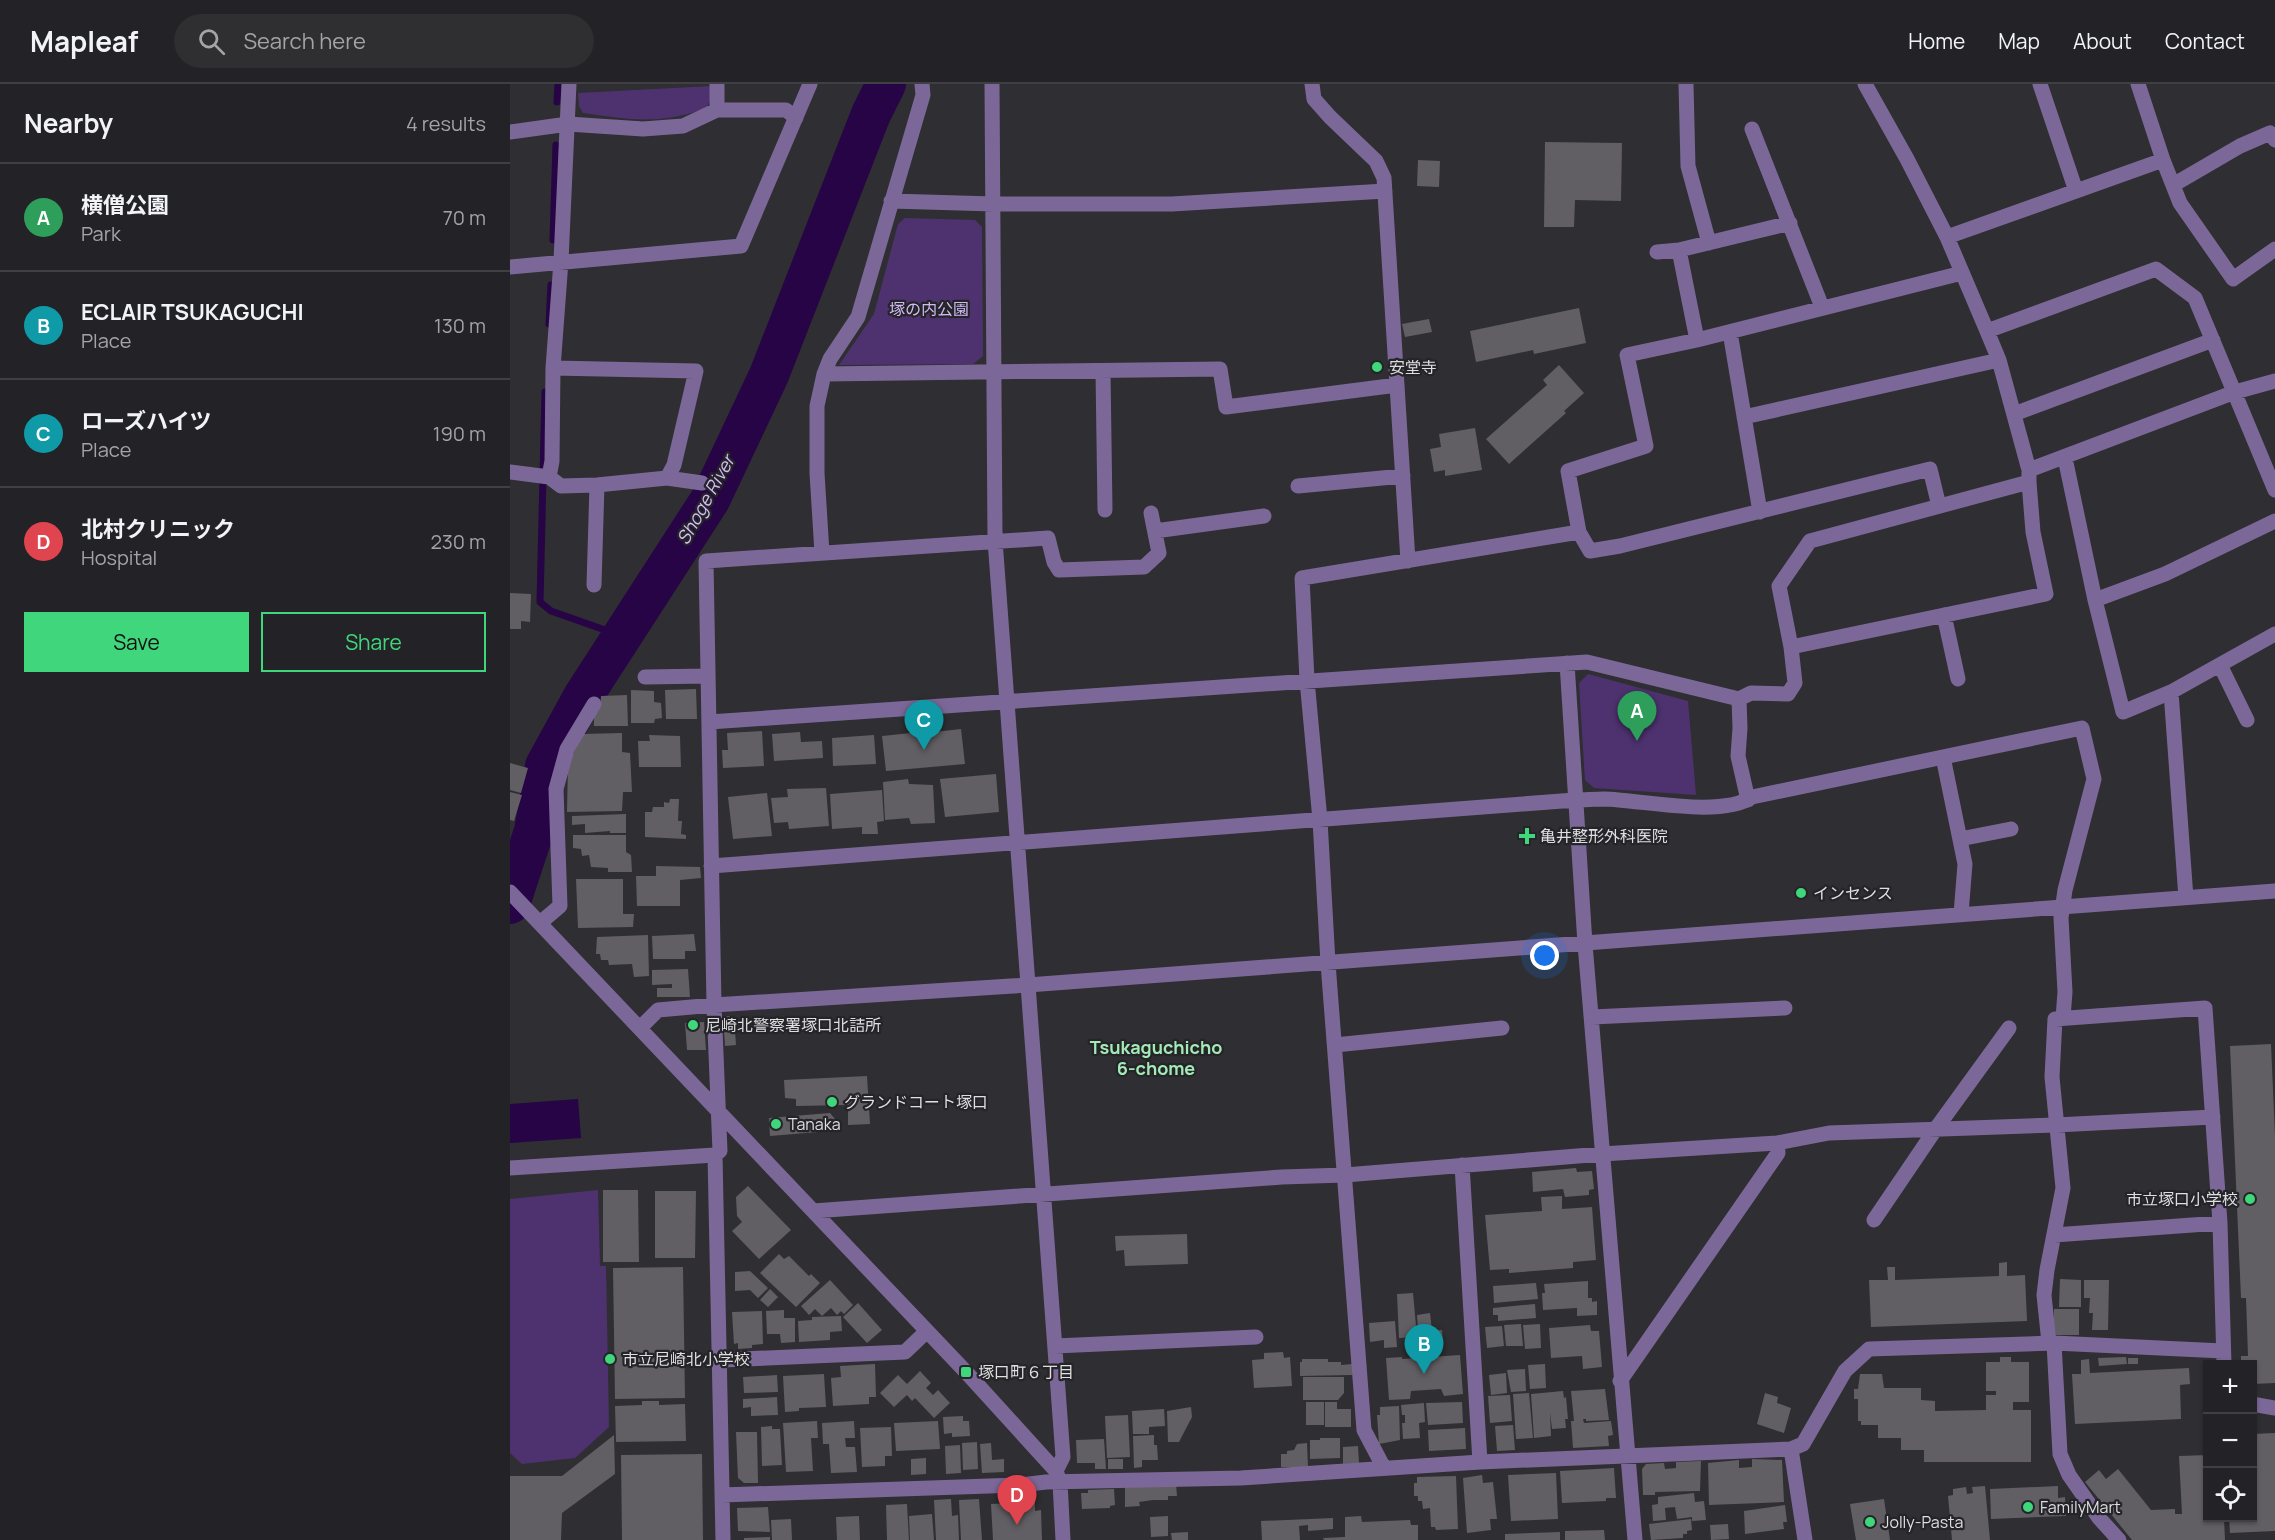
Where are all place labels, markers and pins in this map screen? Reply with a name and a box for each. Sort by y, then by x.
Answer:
place label: 安堂寺 [1389,356,1437,378]
marker: 安堂寺 [1370,360,1384,374]
pin: A [1618,692,1656,741]
pin: C [904,700,944,750]
place label: 亀井整形外科医院 [1540,825,1668,847]
marker: 亀井整形外科医院 [1518,827,1536,845]
place label: インセンス [1813,882,1893,904]
marker: インセンス [1794,886,1808,900]
place label: 尼崎北警察署塚口北詰所 [705,1014,881,1036]
marker: 尼崎北警察署塚口北詰所 [686,1018,700,1032]
place label: グランドコート塚口 [844,1091,988,1113]
marker: グランドコート塚口 [825,1095,839,1109]
place label: Tanaka [788,1113,841,1135]
marker: Tanaka [769,1117,783,1131]
place label: 市立塚口小学校 [2126,1188,2238,1210]
marker: 市立塚口小学校 [2243,1192,2257,1206]
pin: B [1404,1324,1444,1374]
place label: 市立尼崎北小学校 [622,1348,750,1370]
marker: 市立尼崎北小学校 [603,1352,617,1366]
place label: 塚口町６丁目 [978,1361,1074,1383]
marker: 塚口町６丁目 [959,1365,973,1379]
pin: D [998,1476,1036,1525]
place label: FamilyMart [2040,1496,2121,1518]
marker: FamilyMart [2021,1500,2035,1514]
place label: Jolly-Pasta [1882,1511,1963,1533]
marker: Jolly-Pasta [1863,1515,1877,1529]

